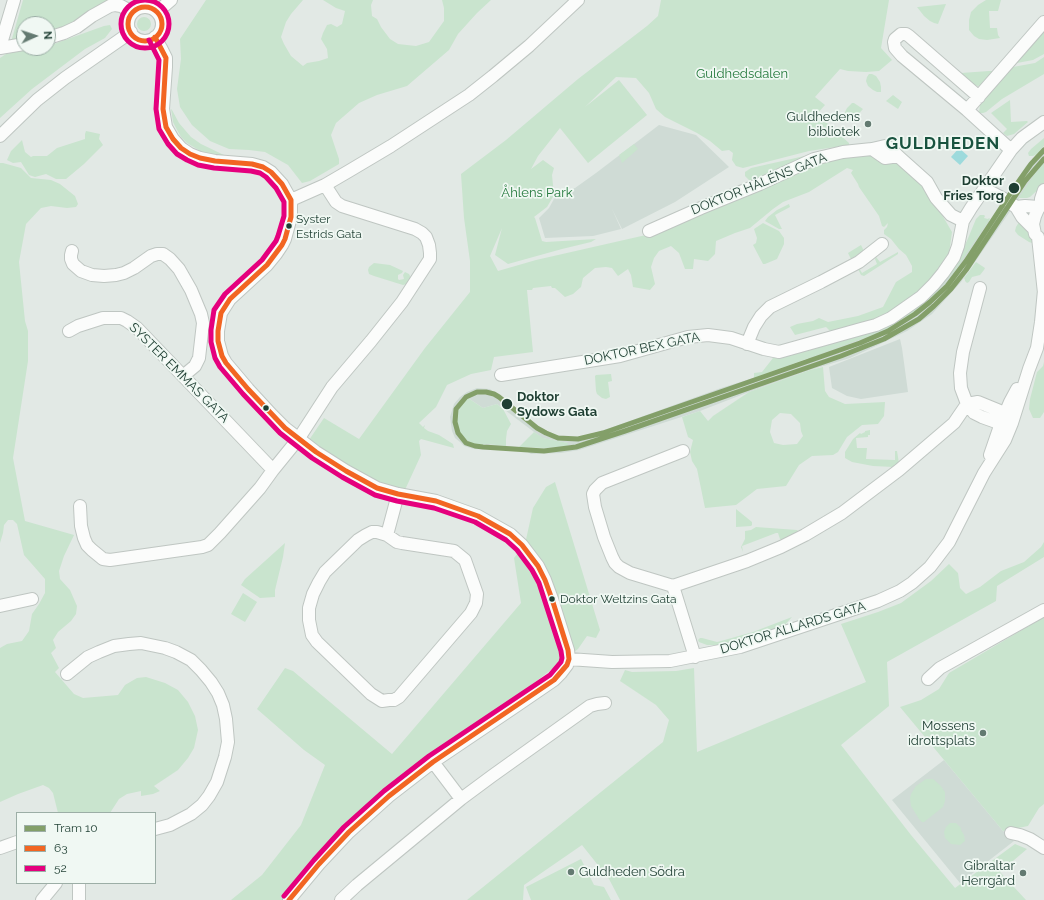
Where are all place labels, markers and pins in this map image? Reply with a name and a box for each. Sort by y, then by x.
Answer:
place label: Guldhedens bibliotek [787,109,860,140]
marker: Guldhedens bibliotek [863,119,873,129]
place label: Doktor Fries Torg [943,173,1004,204]
marker: Doktor Fries Torg [1007,181,1021,195]
place label: Syster Estrids Gata [296,212,362,240]
marker: Syster Estrids Gata [284,221,294,231]
place label: Doktor Sydows Gata [517,389,597,420]
marker: Doktor Sydows Gata [500,397,514,411]
unlabelled marker [261,403,271,413]
place label: Doktor Weltzins Gata [560,592,677,606]
marker: Doktor Weltzins Gata [547,594,557,604]
place label: Mossens idrottsplats [908,718,975,749]
marker: Mossens idrottsplats [978,728,988,738]
place label: Gibraltar Herrgård [961,858,1015,889]
place label: Guldheden Södra [579,864,685,880]
marker: Guldheden Södra [566,867,576,877]
marker: Gibraltar Herrgård [1018,868,1028,878]

